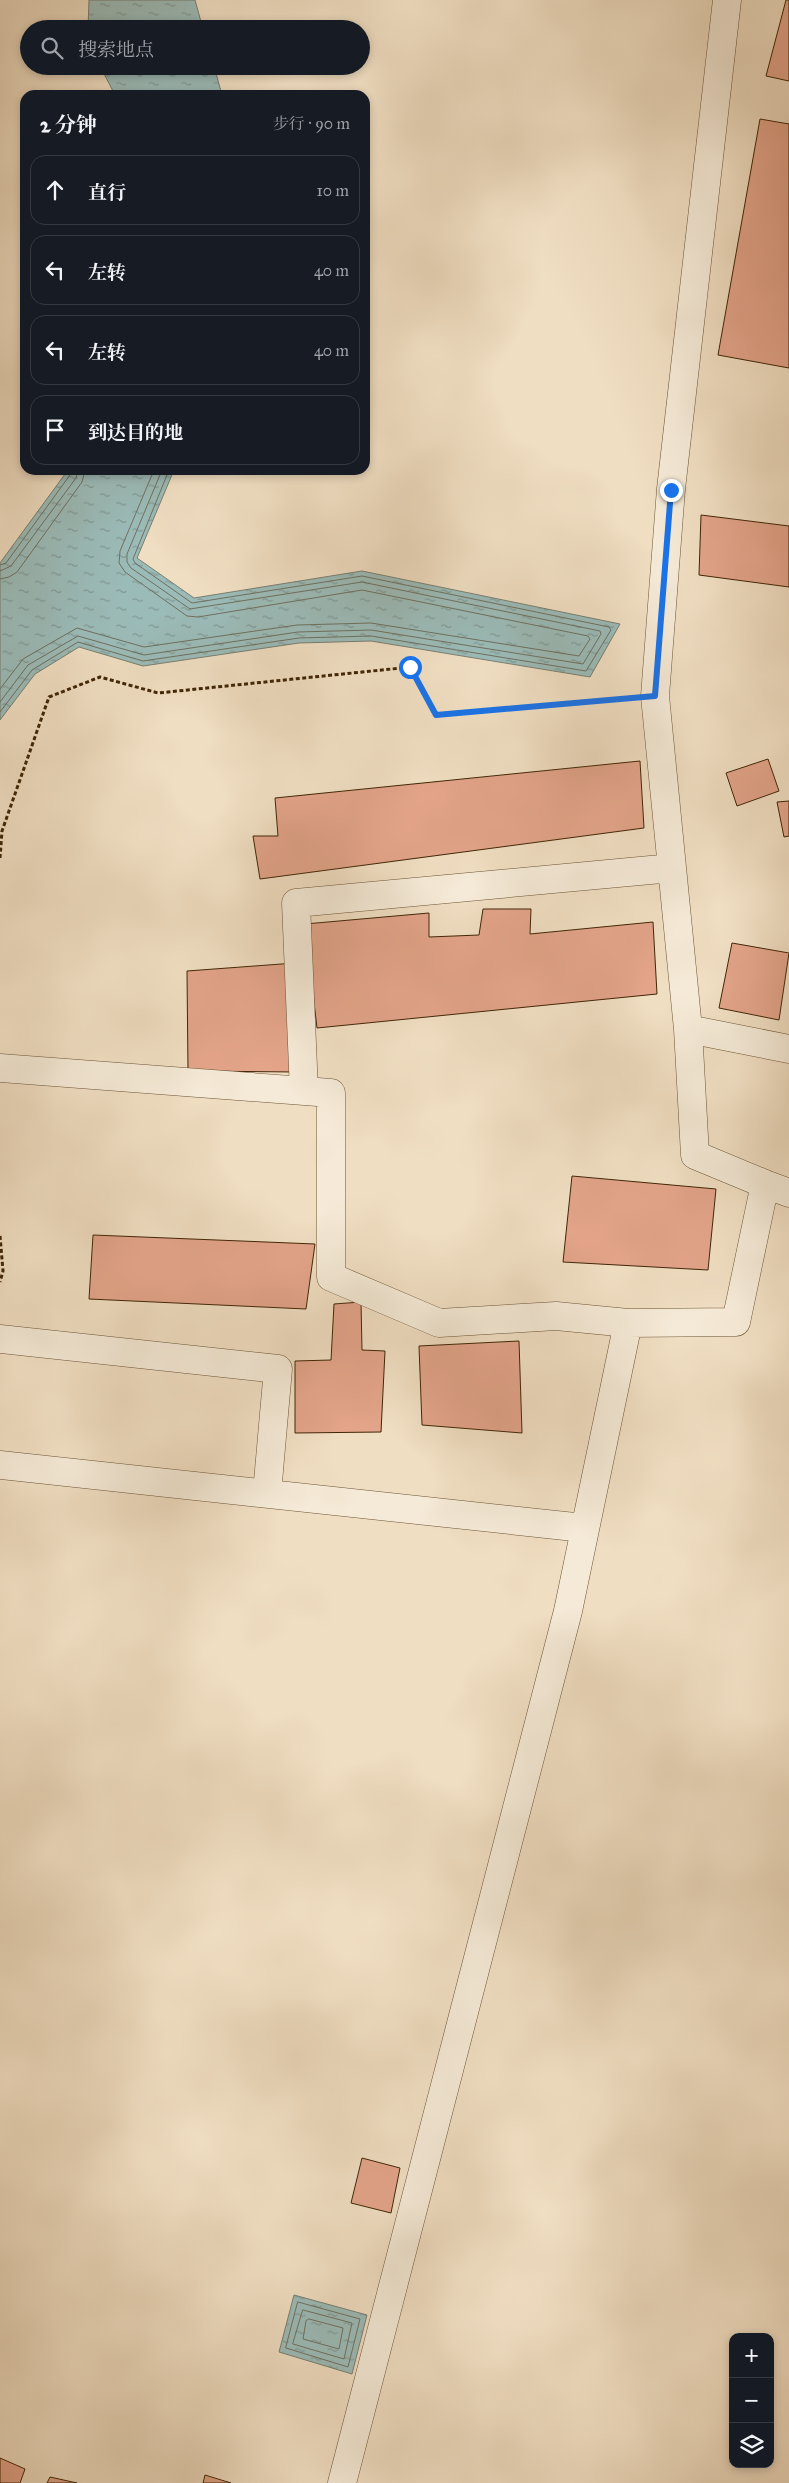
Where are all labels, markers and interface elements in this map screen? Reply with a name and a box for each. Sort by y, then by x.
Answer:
search box [20,20,370,75]
icon: search [38,34,66,62]
text: 搜索地点 [78,38,154,61]
text: 2 分钟 [40,112,97,138]
text: 步行 · 90 m [273,114,350,133]
icon: ahead [41,176,69,204]
text: 直行 [88,181,126,204]
text: 10 m [317,181,349,200]
icon: left [41,256,69,284]
text: 左转 [88,261,126,284]
text: 40 m [314,261,349,280]
icon: left [41,336,69,364]
text: 左转 [88,341,126,364]
text: 40 m [314,341,349,360]
icon: arrive [41,416,69,444]
text: 到达目的地 [88,421,183,444]
route end [660,479,683,502]
route start [399,656,422,679]
map controls [729,2333,774,2468]
button: + [729,2333,774,2378]
button: − [729,2378,774,2423]
button: layers [729,2423,774,2468]

